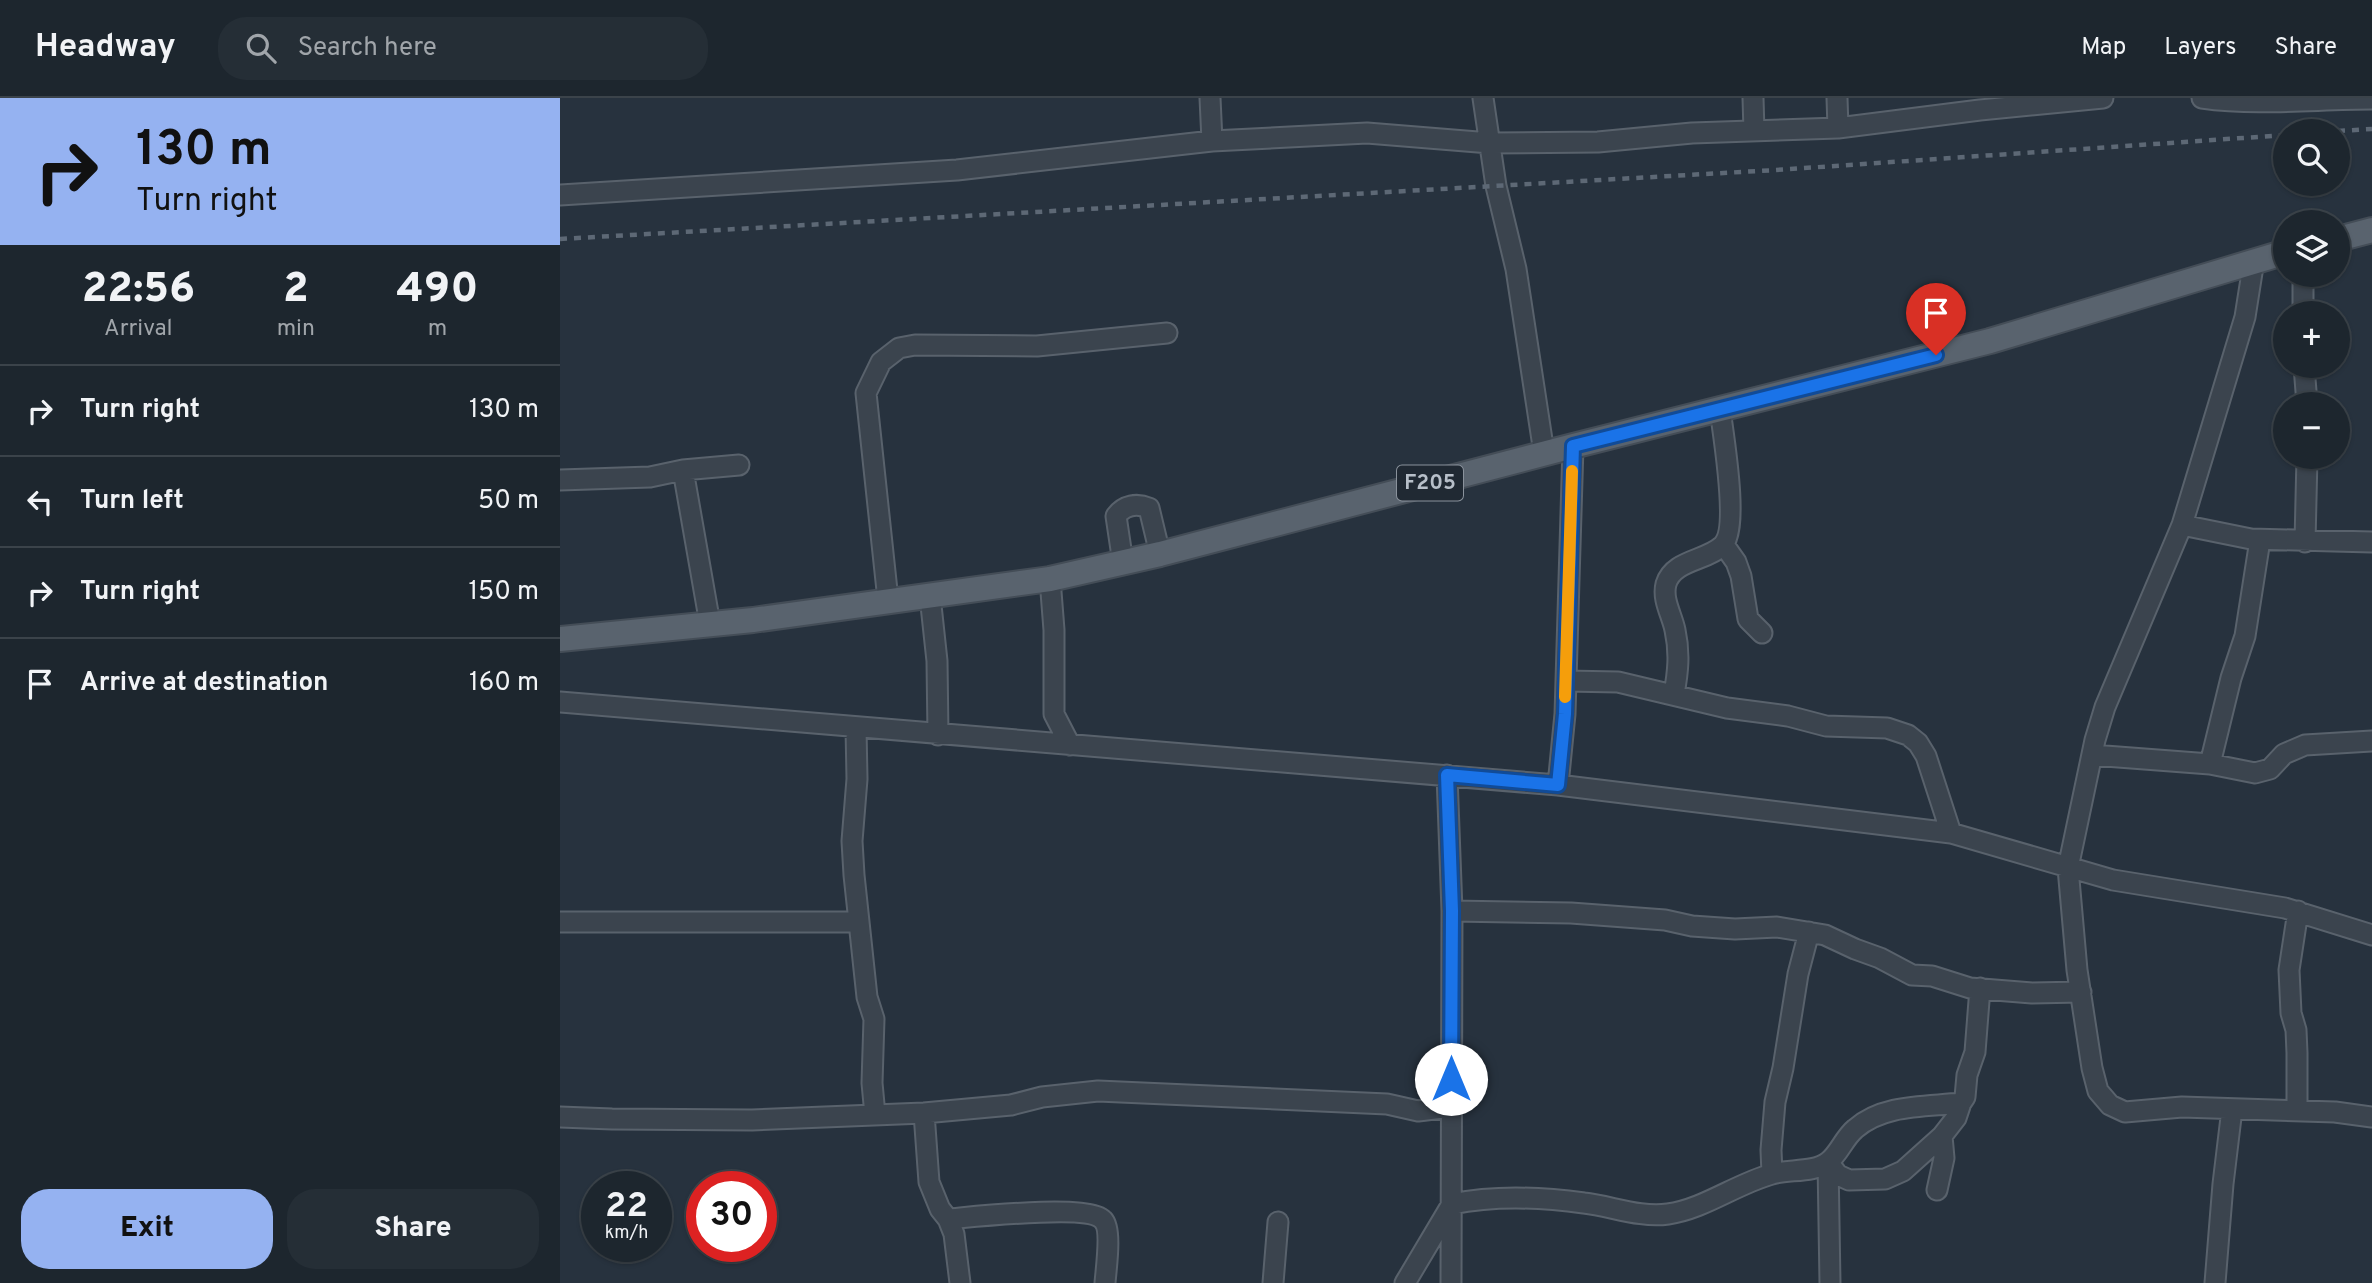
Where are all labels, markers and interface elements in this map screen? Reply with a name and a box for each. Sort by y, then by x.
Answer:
search box [218,17,708,80]
text: Headway [35,27,176,69]
icon: search [242,29,280,67]
text: Search here [298,32,437,65]
text: Map [2081,33,2126,63]
text: Layers [2164,33,2236,63]
text: Share [2274,33,2337,63]
map controls [2273,119,2350,469]
button: search [2273,119,2350,196]
text: 130 m [136,121,272,183]
icon: right [21,126,112,217]
text: Turn right [136,182,278,222]
button: layers [2273,210,2350,287]
text: 22:56 [82,264,195,317]
text: 2 [283,264,309,317]
text: 490 [397,264,478,317]
pin [1906,283,1966,355]
icon: arrive [1917,294,1955,332]
button: + [2273,301,2350,378]
text: Arrival [104,315,173,344]
text: min [277,315,315,344]
text: m [428,315,447,344]
icon: right [21,392,59,430]
button: − [2273,392,2350,469]
text: Turn right [80,394,200,427]
text: 130 m [469,394,539,427]
road number: F205 [1397,466,1463,500]
icon: left [21,483,59,521]
text: Turn left [80,485,184,518]
text: 50 m [478,485,539,518]
icon: right [21,574,59,612]
text: Turn right [80,576,200,609]
text: 150 m [468,576,539,609]
icon: arrive [21,665,59,703]
text: Arrive at destination [80,667,328,700]
text: 160 m [469,667,539,700]
position arrow [1414,1042,1488,1116]
speed limit sign: 30 [686,1171,777,1262]
text: 22 [605,1185,648,1229]
button: Exit [21,1189,273,1269]
button: Share [287,1189,539,1269]
text: km/h [605,1222,648,1245]

